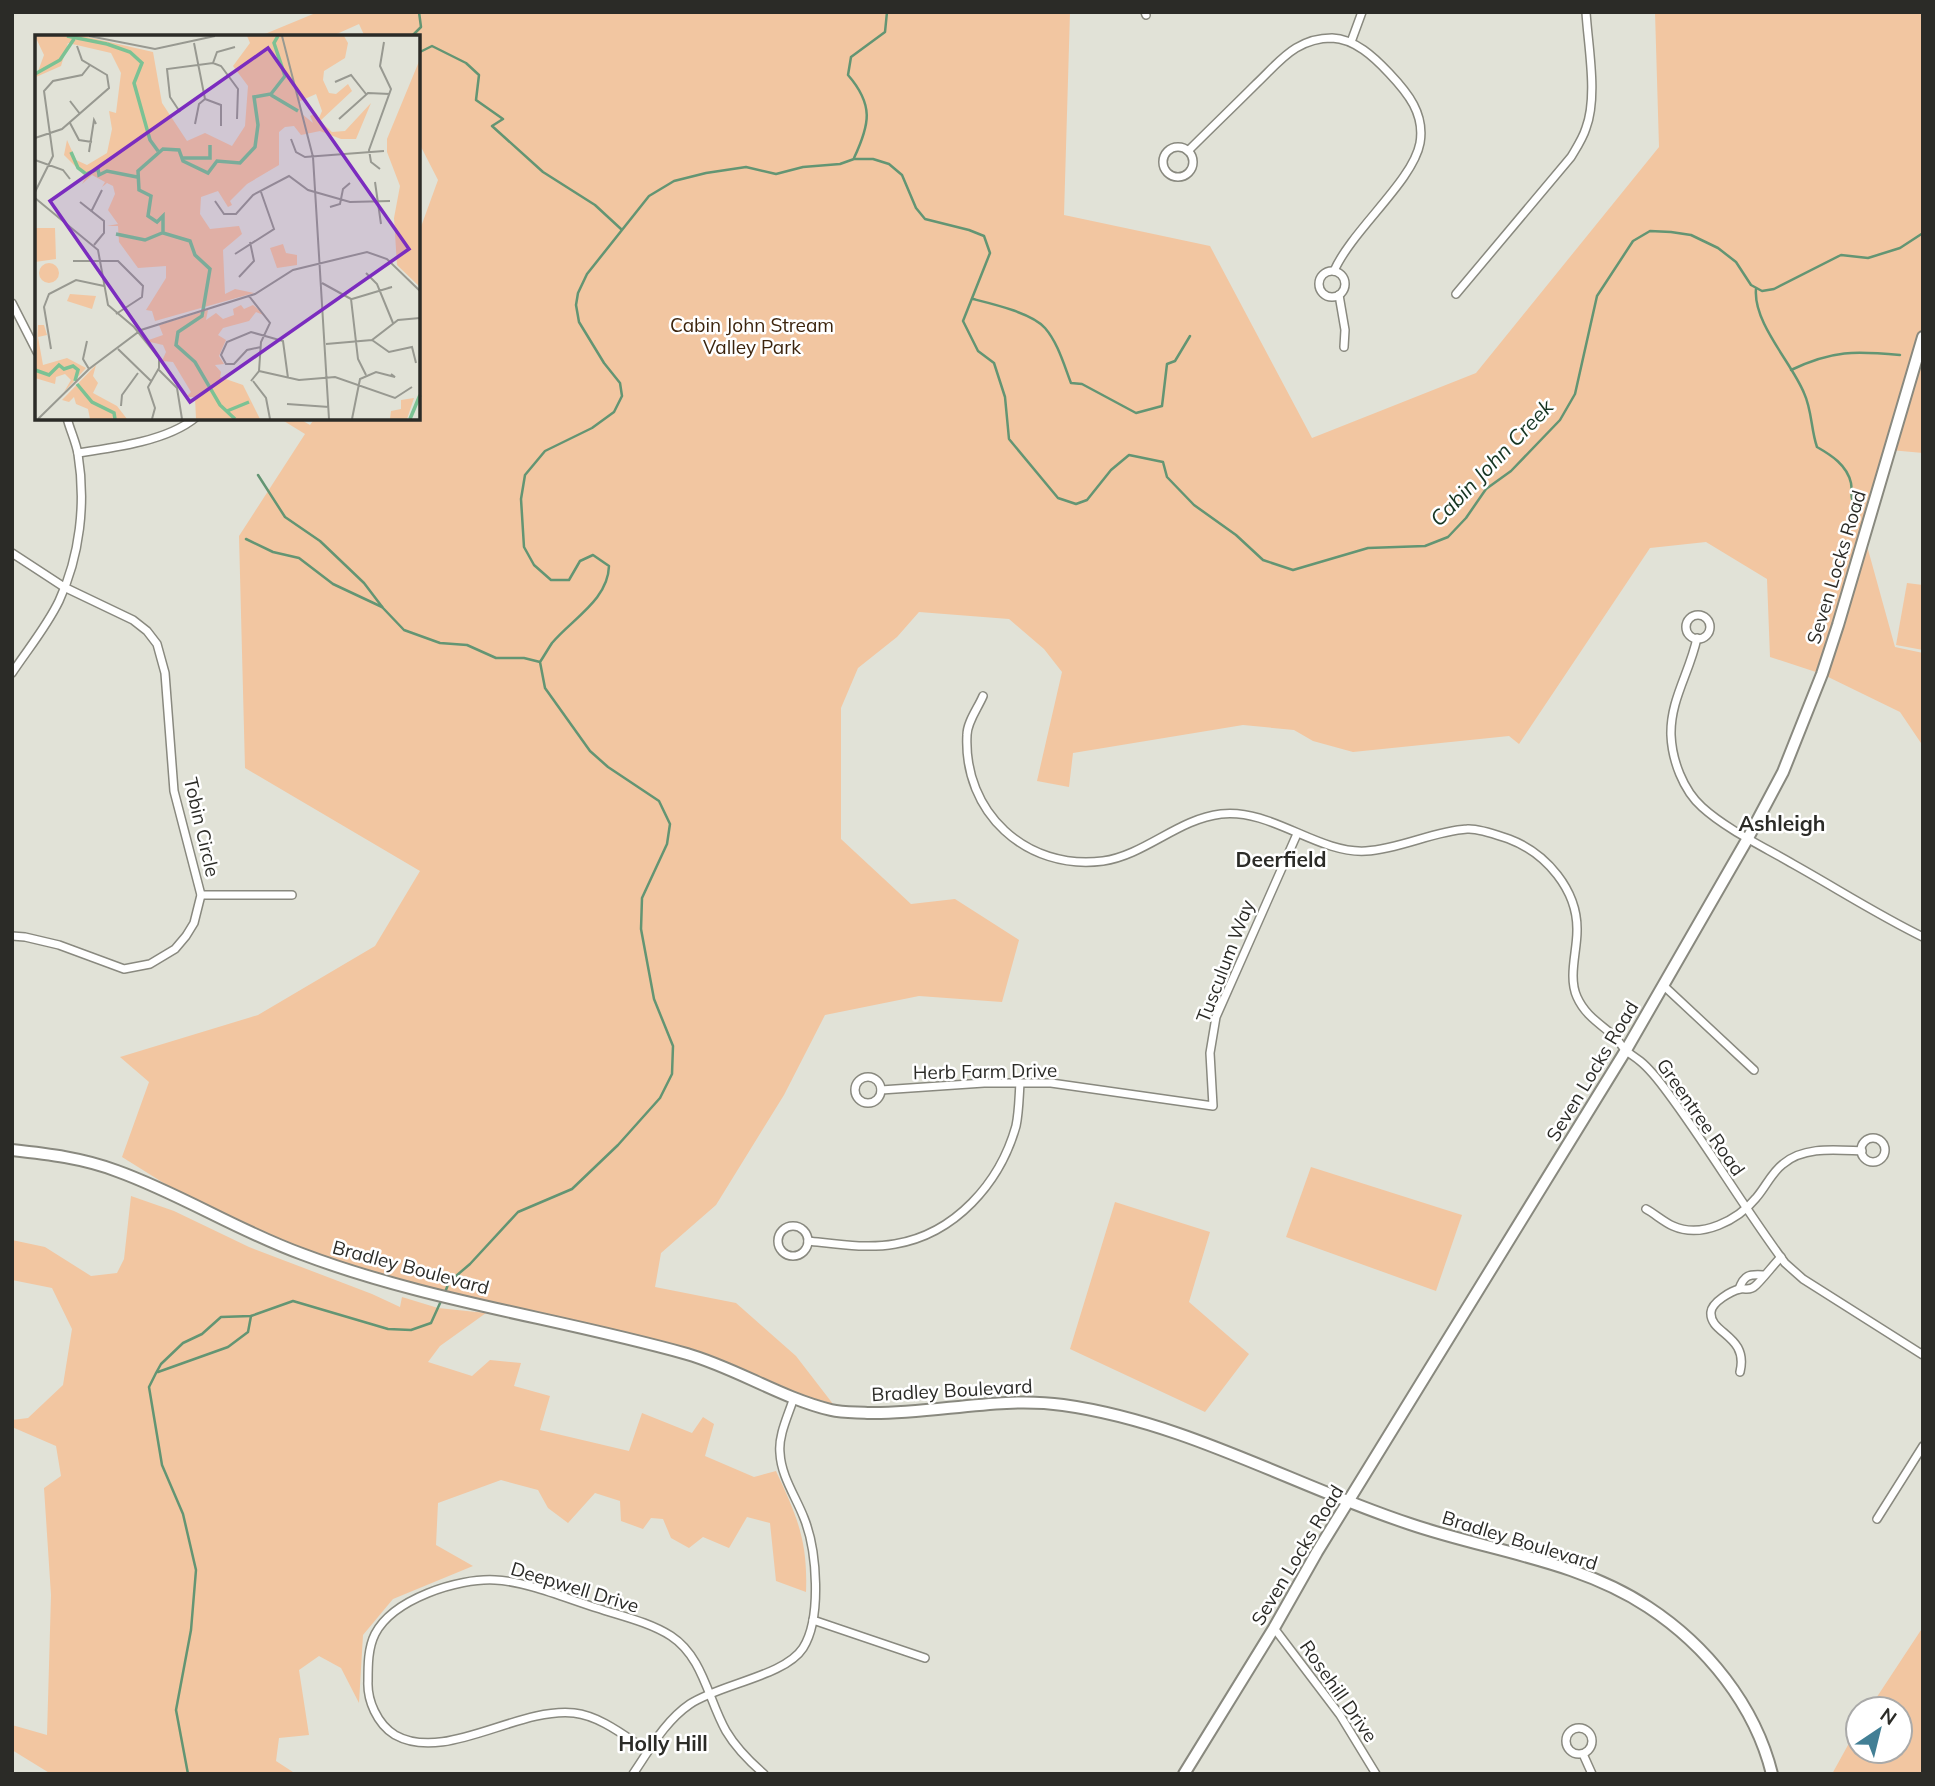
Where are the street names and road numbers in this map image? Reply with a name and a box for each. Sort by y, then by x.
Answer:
street label: Seven Locks Road [1801,487,1871,647]
street label: Tobin Circle [179,775,225,879]
street label: Tusculum Way [1191,896,1259,1026]
street label: Seven Locks Road [1541,996,1643,1146]
street label: Greentree Road [1652,1054,1750,1180]
street label: Herb Farm Drive [913,1058,1057,1084]
street label: Bradley Boulevard [330,1235,492,1299]
street label: Bradley Boulevard [871,1374,1033,1406]
street label: Seven Locks Road [1246,1480,1348,1630]
street label: Bradley Boulevard [1439,1505,1601,1575]
street label: Deepwell Drive [508,1556,642,1618]
street label: Rosehill Drive [1295,1635,1383,1747]

